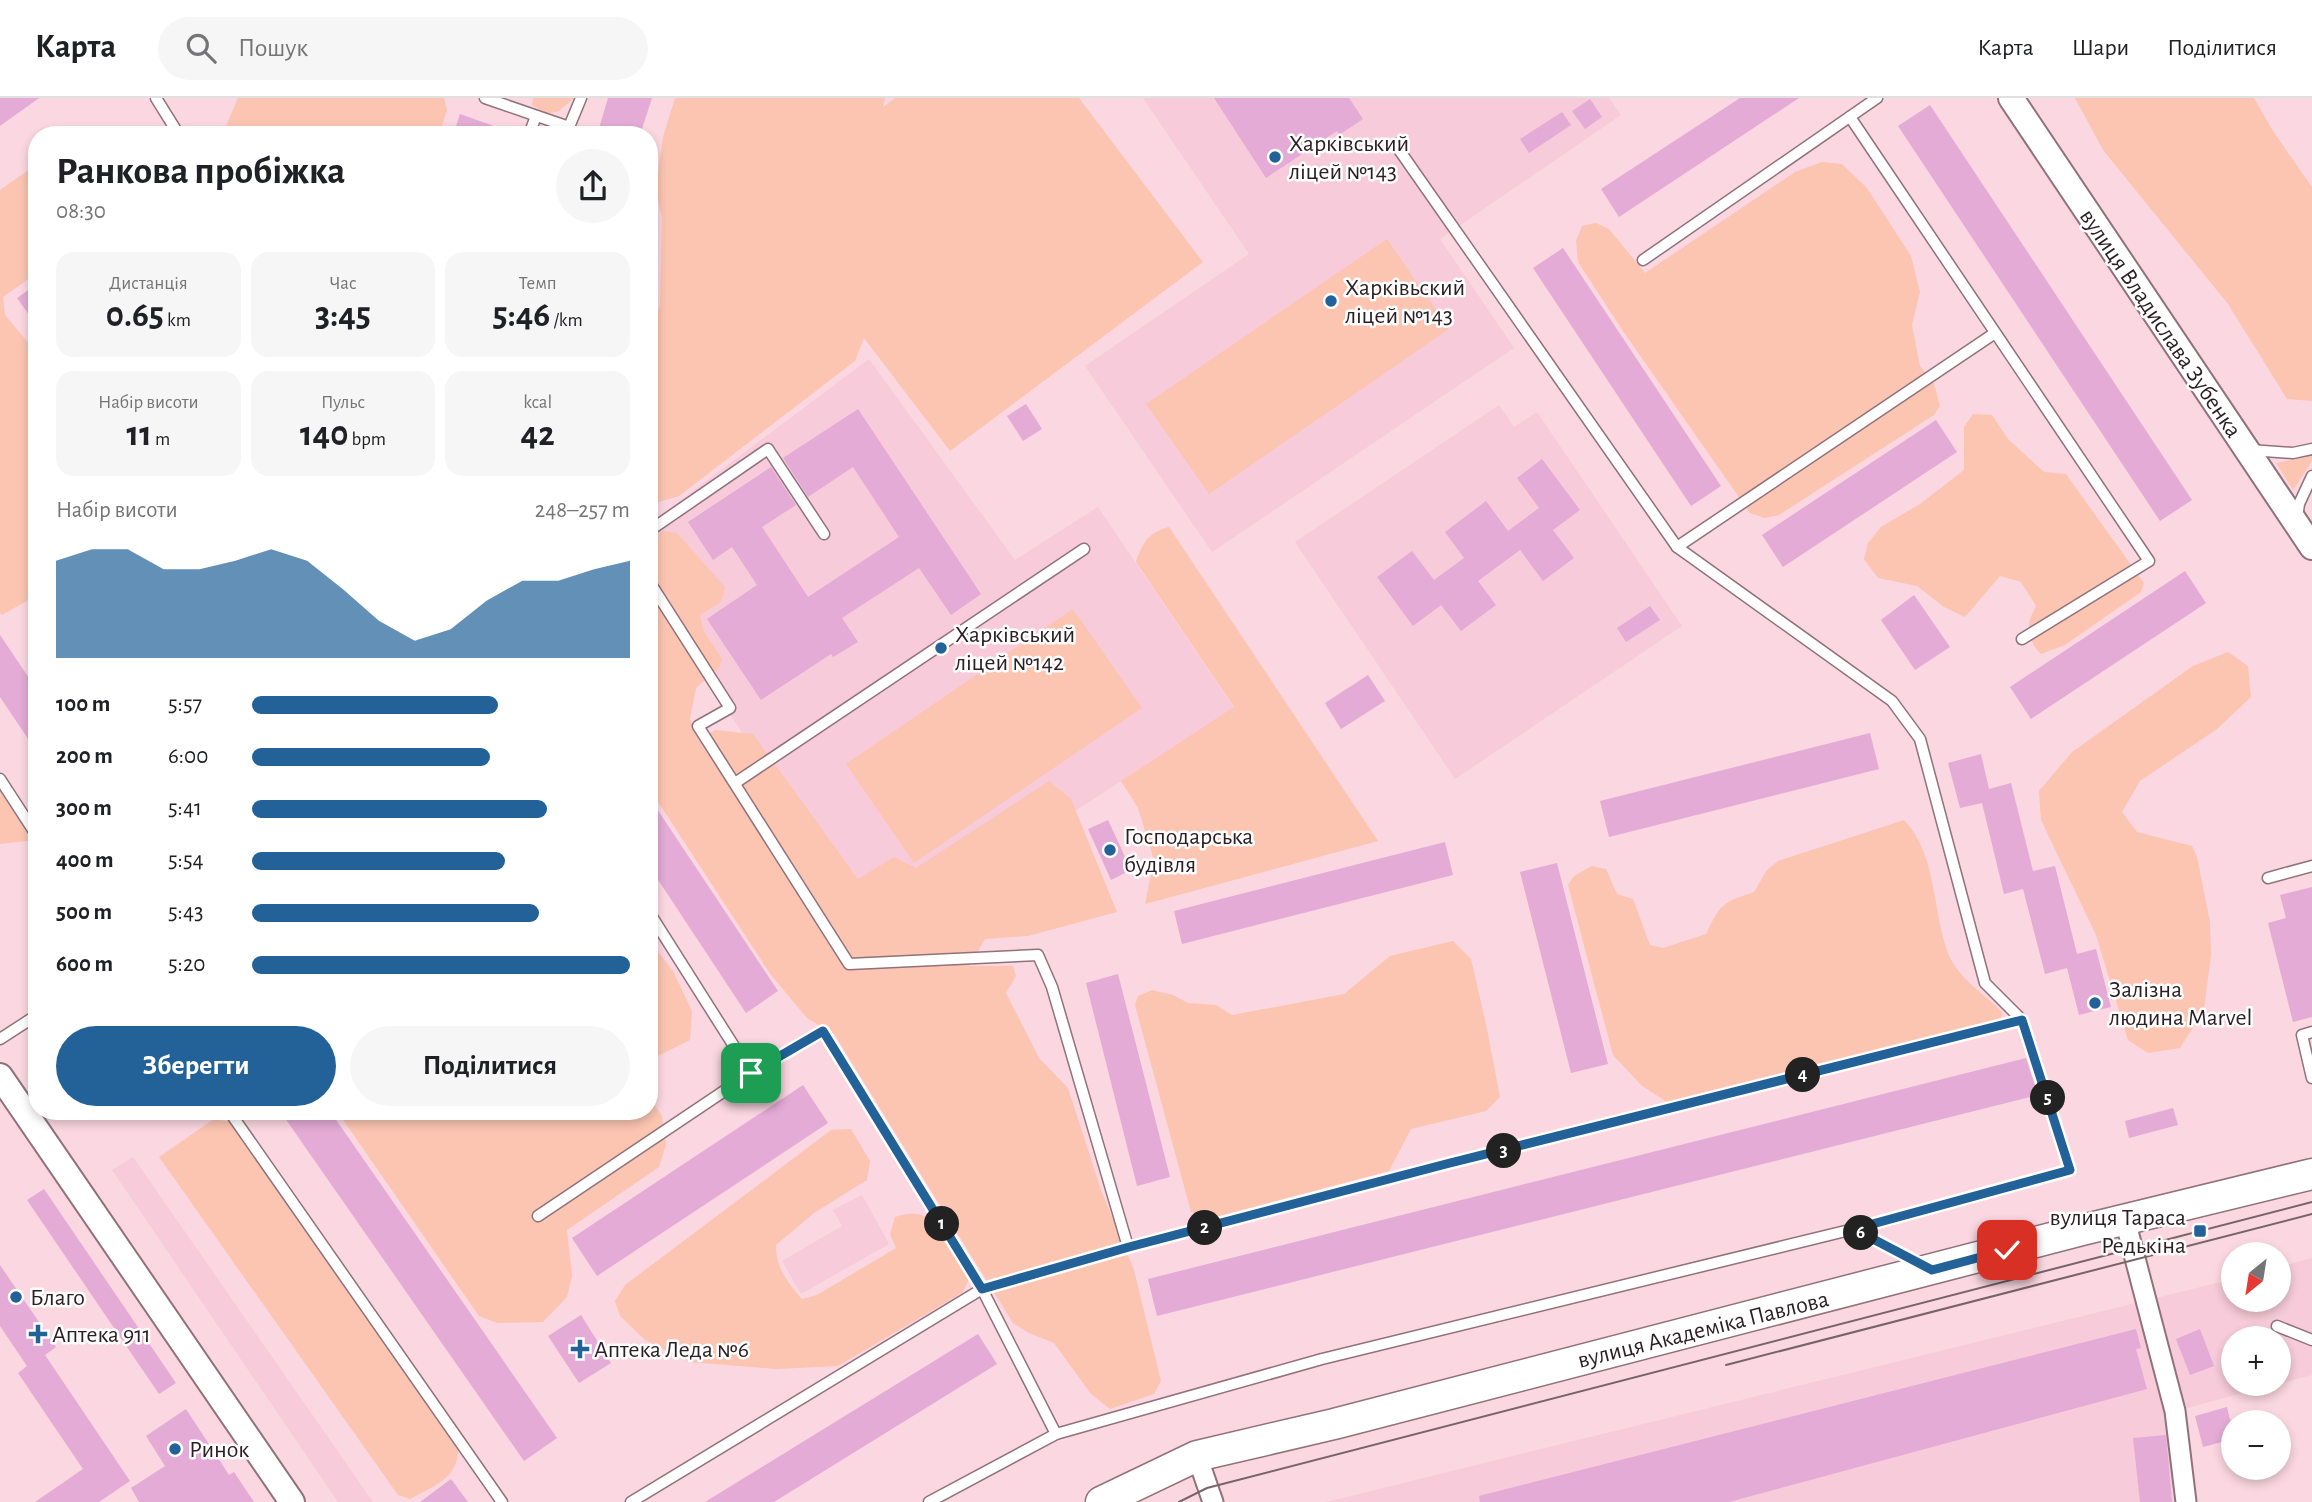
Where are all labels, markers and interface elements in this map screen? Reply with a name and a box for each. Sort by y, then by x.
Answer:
search box [158,17,648,80]
icon: search [182,29,220,67]
text: Карта [35,31,116,64]
text: Пошук [238,35,308,61]
text: Карта [1977,36,2034,60]
text: Шари [2072,36,2129,60]
text: Поділитися [2167,36,2277,60]
place label: Харківський ліцей №143 [1289,132,1409,184]
button: share [556,149,630,223]
marker: Харківський ліцей №143 [1267,149,1283,165]
text: Ранкова пробіжка [56,153,345,191]
text: 08:30 [56,200,106,223]
street label: вулиця Владислава Зубенка [2075,205,2246,442]
text: Дистанція [109,274,188,293]
text: Час [329,274,357,293]
text: Темп [519,274,557,293]
place label: Харківьский ліцей №143 [1345,276,1465,328]
marker: Харківьский ліцей №143 [1323,293,1339,309]
text: 0.65 [106,298,164,333]
text: 3:45 [315,298,371,333]
text: 5:46 [493,298,550,333]
text: km [164,311,191,330]
text: /km [550,311,583,330]
text: Набір висоти [98,393,199,412]
text: Пульс [321,393,365,412]
text: kcal [523,393,552,412]
text: 11 [127,417,152,452]
text: 140 [300,417,348,452]
text: 42 [521,417,555,452]
text: m [152,430,170,449]
text: bpm [348,430,386,449]
text: Набір висоти [56,499,178,522]
text: 248–257 m [535,499,630,522]
place label: Харківський ліцей №142 [955,623,1075,675]
marker: Харківський ліцей №142 [933,640,949,656]
text: 100 m [56,693,110,716]
text: 5:57 [168,693,202,716]
text: 200 m [56,745,113,768]
text: 6:00 [168,745,208,768]
text: 300 m [56,797,112,820]
text: 5:41 [168,797,202,820]
place label: Господарська будівля [1124,825,1253,877]
marker: Господарська будівля [1102,842,1118,858]
text: 400 m [56,849,114,872]
text: 5:54 [168,849,204,872]
text: 500 m [56,901,112,924]
text: 5:43 [168,901,203,924]
text: 600 m [56,953,113,976]
text: 5:20 [168,953,206,976]
place label: Залізна людина Marvel [2109,978,2252,1030]
marker: Залізна людина Marvel [2087,995,2103,1011]
button: Зберегти [56,1026,336,1106]
button: Поділитися [350,1026,630,1106]
pin [721,1043,781,1103]
icon: arrive [732,1054,770,1092]
pin: 4 [1786,1058,1820,1093]
text: 4 [1798,1065,1807,1084]
pin: 5 [2030,1080,2066,1116]
text: 5 [2043,1088,2052,1107]
pin: 3 [1486,1134,1522,1168]
text: 3 [1499,1141,1508,1160]
pin: 1 [925,1206,960,1242]
place label: вулиця Тараса Редькіна [2050,1206,2186,1258]
pin: 2 [1188,1210,1222,1246]
text: 1 [938,1214,945,1233]
pin: 6 [1843,1216,1878,1250]
text: 2 [1200,1218,1209,1237]
pin [1977,1220,2037,1280]
text: 6 [1856,1223,1865,1242]
marker: вулиця Тараса Редькіна [2192,1223,2208,1239]
icon: check [1988,1231,2026,1269]
north arrow [2221,1242,2291,1312]
map controls [2221,1242,2291,1480]
place label: Благо [30,1286,85,1310]
street label: вулиця Академіка Павлова [1575,1287,1831,1373]
marker: Благо [8,1289,24,1305]
place label: Аптека 911 [52,1323,151,1347]
marker: Аптека 911 [30,1326,46,1342]
button: + [2221,1326,2291,1396]
place label: Аптека Леда №6 [594,1338,749,1362]
marker: Аптека Леда №6 [572,1341,588,1357]
button: − [2221,1410,2291,1480]
place label: Ринок [189,1438,249,1462]
marker: Ринок [167,1441,183,1457]

